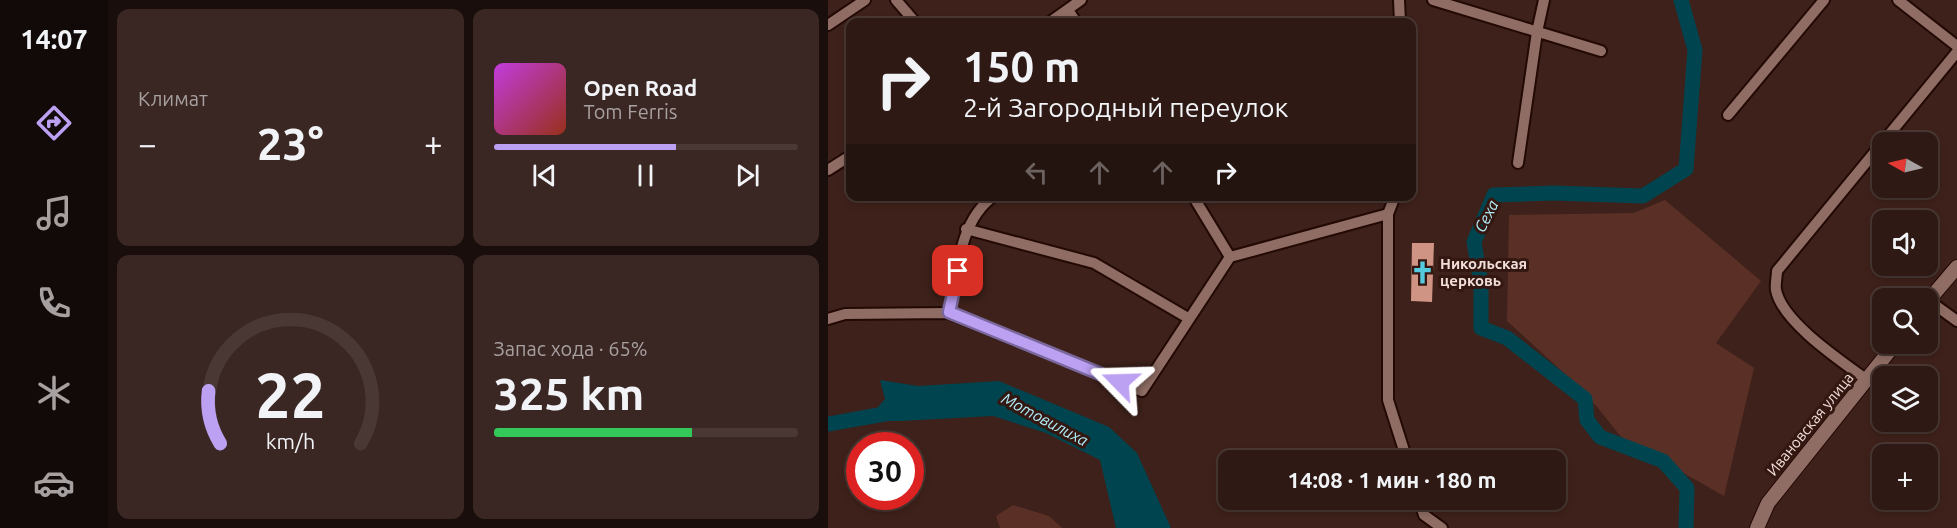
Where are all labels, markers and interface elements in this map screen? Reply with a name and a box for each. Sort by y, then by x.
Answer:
text: 14:07 [20,24,88,54]
icon: right [864,42,942,120]
text: 150 m [963,43,1080,90]
text: Open Road [584,75,697,100]
text: Климат [138,87,208,110]
text: 2-й Загородный переулок [963,92,1289,122]
text: Tom Ferris [584,100,677,123]
icon: directions [33,102,75,144]
text: 23° [257,118,324,169]
text: − [138,125,157,162]
text: + [424,125,443,162]
north arrow [1872,132,1938,198]
map controls [1872,132,1938,510]
icon: left [1020,156,1053,189]
icon: ahead [1083,156,1116,189]
icon: ahead [1146,156,1179,189]
icon: right [1209,156,1242,189]
icon: previous [528,159,561,192]
icon: pause [629,159,662,192]
icon: next [731,159,764,192]
icon: music [33,192,75,234]
water label: Сеха [1470,197,1502,235]
button: sound [1872,210,1938,276]
pin [932,245,983,296]
icon: arrive [941,254,974,287]
place label: Никольская церковь [1440,255,1527,289]
church icon: Никольская церковь [1409,259,1435,285]
icon: phone [33,282,75,324]
button: search [1872,288,1938,354]
text: Запас хода · 65% [494,337,648,360]
position arrow [1088,350,1152,414]
text: 22 [255,360,325,430]
button: layers [1872,366,1938,432]
text: 325 km [494,368,644,419]
street label: Ивановская улица [1763,369,1857,479]
icon: climate [33,372,75,414]
water label: Мотовилиха [999,389,1091,449]
text: km/h [265,429,315,453]
speed limit sign: 30 [846,432,924,510]
button: + [1872,444,1938,510]
icon: car [33,462,75,504]
text: 14:08 · 1 мин · 180 m [1288,467,1496,492]

